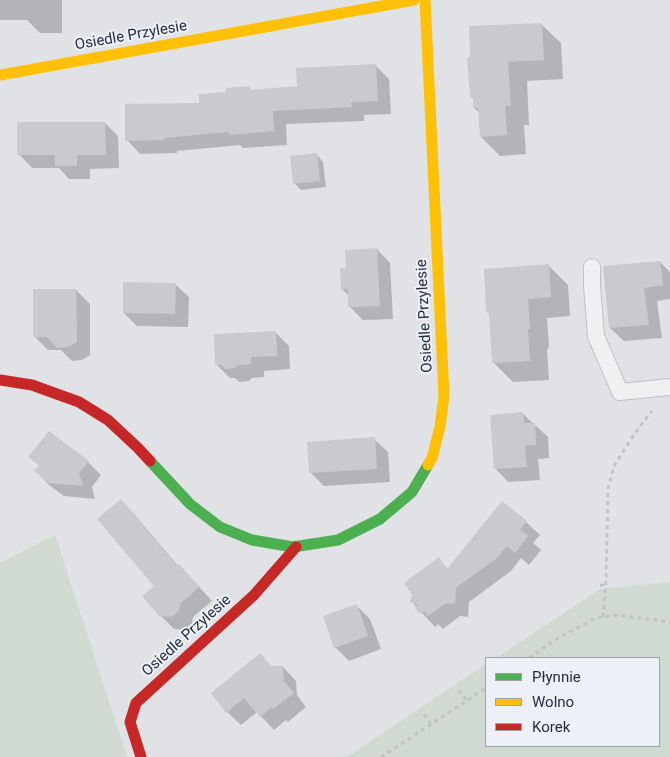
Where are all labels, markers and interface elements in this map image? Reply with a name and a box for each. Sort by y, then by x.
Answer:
street label: Osiedle Przylesie [74,17,188,55]
street label: Osiedle Przylesie [413,259,437,373]
street label: Osiedle Przylesie [139,591,235,681]
legend [485,657,660,747]
text: Płynnie [532,668,581,686]
text: Wolno [532,693,574,711]
text: Korek [532,718,570,736]

